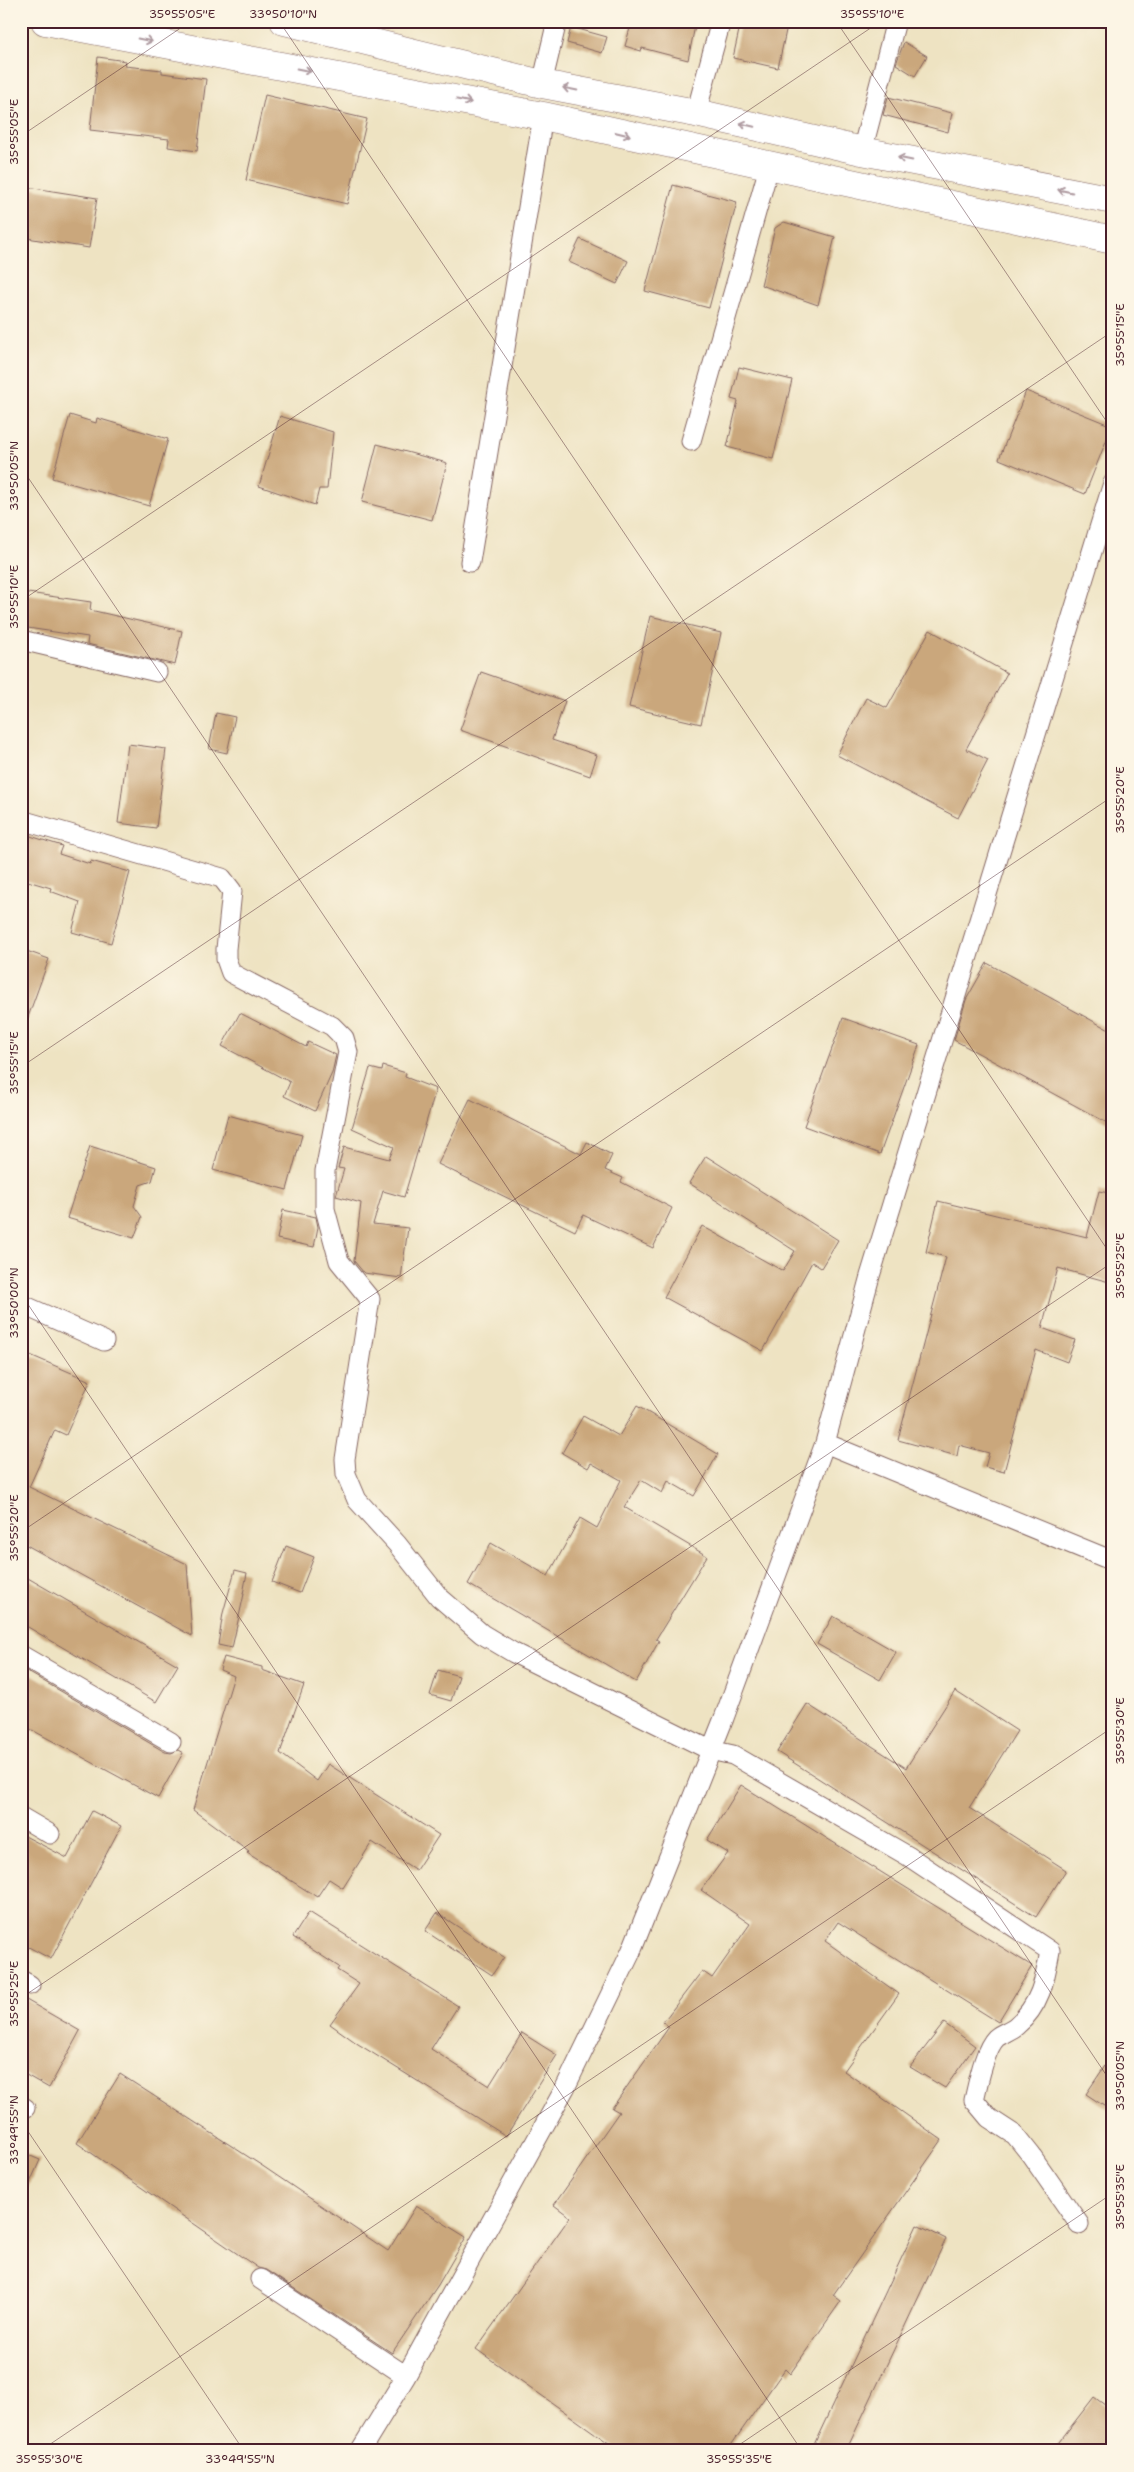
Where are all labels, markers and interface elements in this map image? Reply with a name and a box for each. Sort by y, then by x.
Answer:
text: 35°55'05"E [149,6,215,22]
text: 33°50'10"N [249,6,317,22]
text: 35°55'10"E [840,6,904,22]
one-way arrow [136,36,152,45]
one-way arrow [296,66,312,75]
one-way arrow [563,84,579,93]
one-way arrow [455,96,471,106]
text: 35°55'05"E [6,99,22,165]
one-way arrow [739,120,755,129]
one-way arrow [614,130,630,139]
one-way arrow [898,154,914,164]
one-way arrow [1057,185,1073,195]
text: 35°55'15"E [1112,303,1128,367]
text: 33°50'05"N [6,441,22,511]
text: 35°55'10"E [6,565,22,629]
text: 35°55'20"E [1112,766,1128,834]
text: 35°55'15"E [6,1031,22,1095]
text: 35°55'25"E [1112,1233,1128,1299]
text: 33°50'00"N [6,1267,22,1339]
text: 35°55'20"E [6,1494,22,1562]
text: 35°55'30"E [1112,1697,1128,1765]
text: 35°55'25"E [6,1961,22,2027]
text: 33°50'05"N [1112,2041,1128,2111]
text: 33°49'55"N [6,2095,22,2165]
text: 35°55'35"E [1112,2164,1128,2230]
text: 35°55'30"E [15,2451,83,2467]
text: 33°49'55"N [205,2451,275,2467]
text: 35°55'35"E [706,2451,772,2467]

